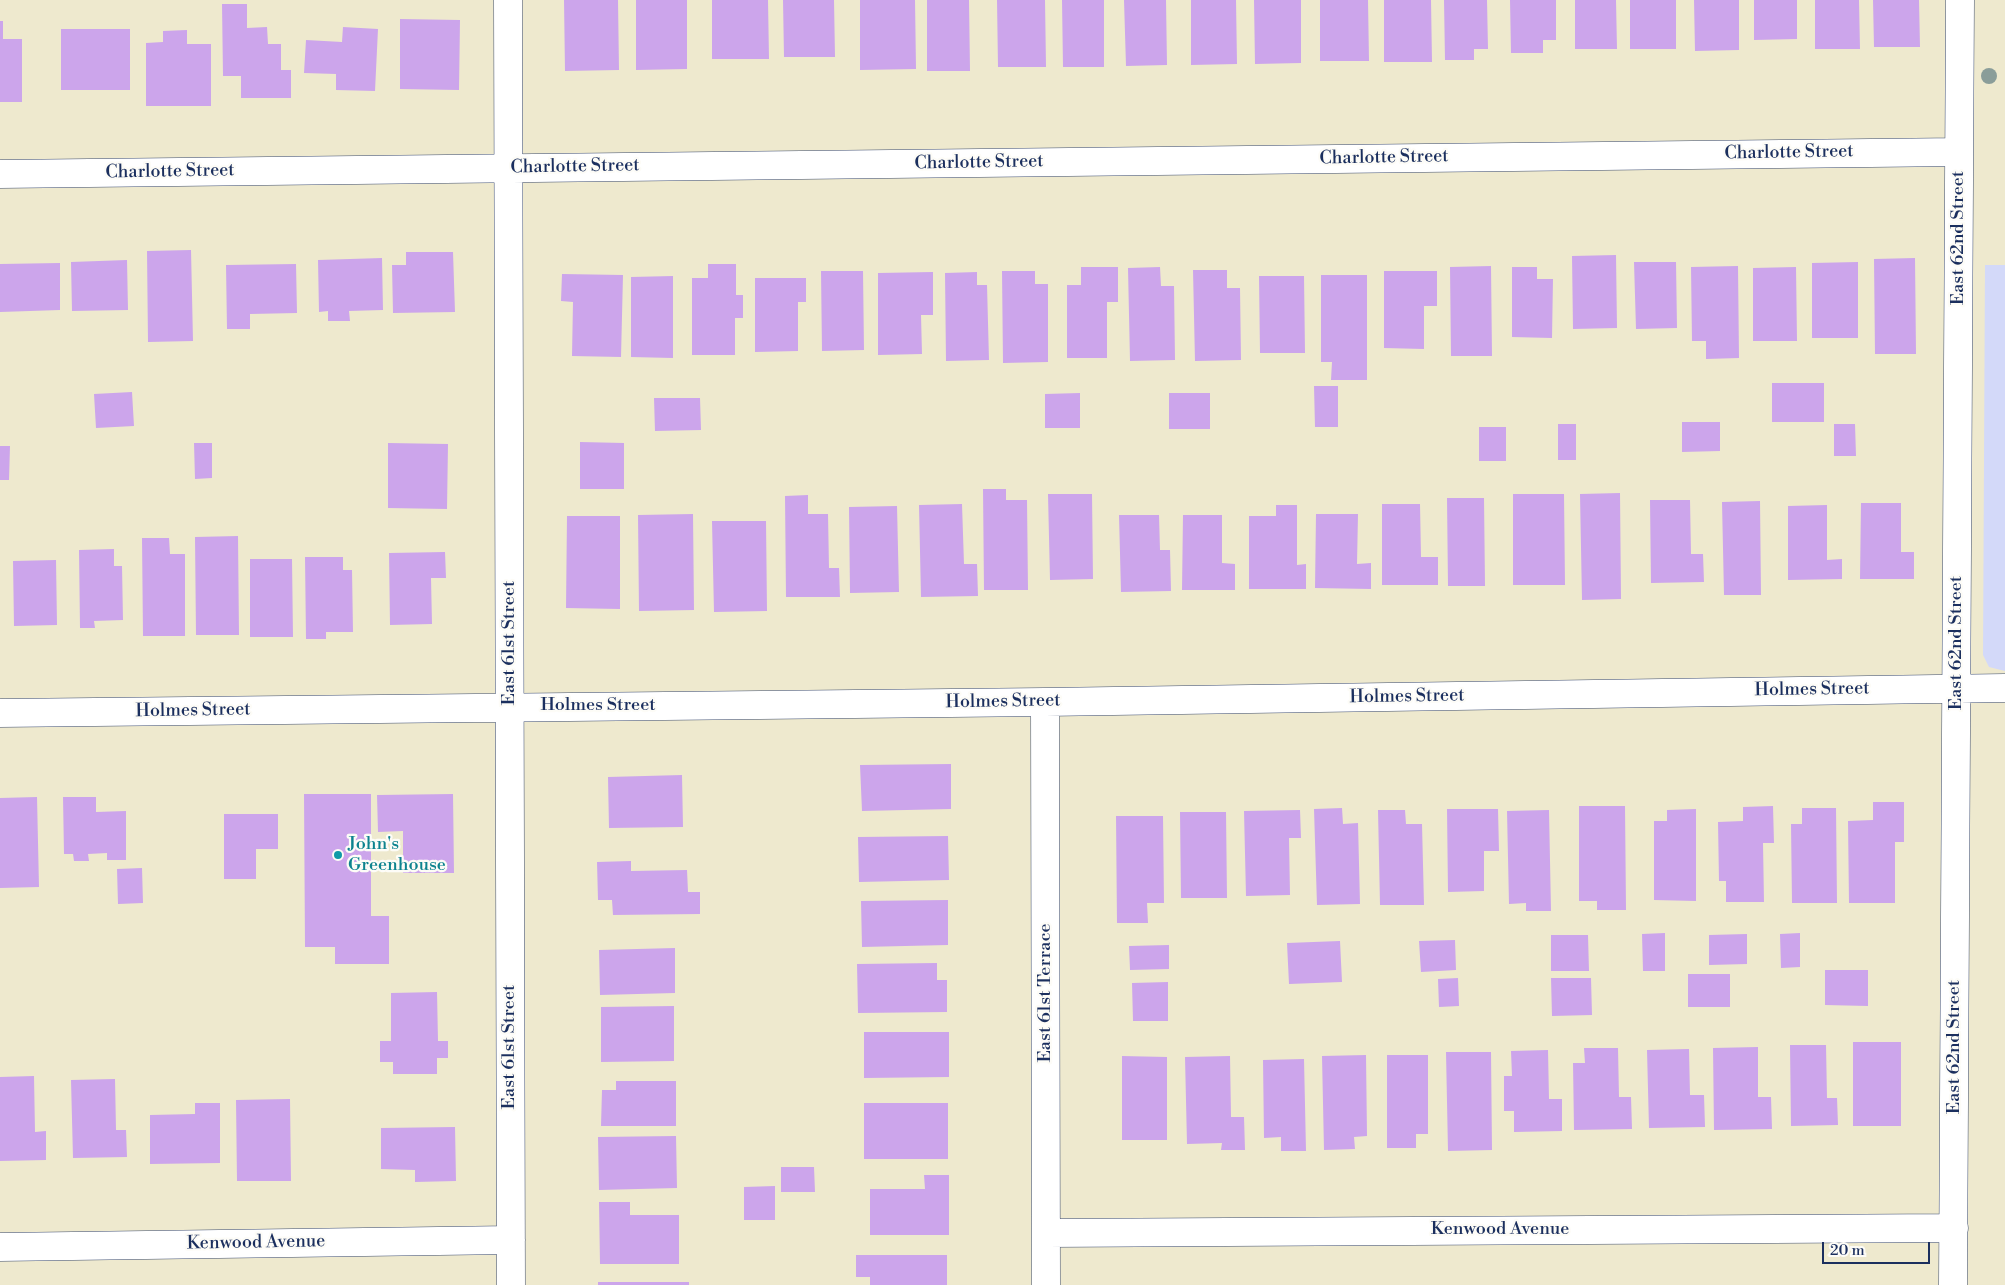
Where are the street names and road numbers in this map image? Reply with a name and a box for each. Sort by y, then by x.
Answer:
street label: Charlotte Street [1724,141,1854,165]
street label: Charlotte Street [1319,146,1449,170]
street label: Charlotte Street [914,151,1044,175]
street label: Charlotte Street [510,155,640,179]
street label: Charlotte Street [105,160,235,184]
street label: East 62nd Street [1948,171,1970,305]
street label: East 62nd Street [1946,576,1968,710]
street label: East 61st Street [499,581,521,705]
street label: Holmes Street [1754,678,1870,702]
street label: Holmes Street [1349,685,1465,709]
street label: Holmes Street [945,690,1061,714]
street label: Holmes Street [540,695,656,717]
street label: Holmes Street [135,699,251,723]
street label: East 61st Terrace [1035,923,1057,1063]
street label: East 62nd Street [1944,980,1966,1114]
street label: East 61st Street [499,985,521,1109]
street label: Kenwood Avenue [1431,1219,1569,1241]
street label: Kenwood Avenue [187,1231,325,1255]

